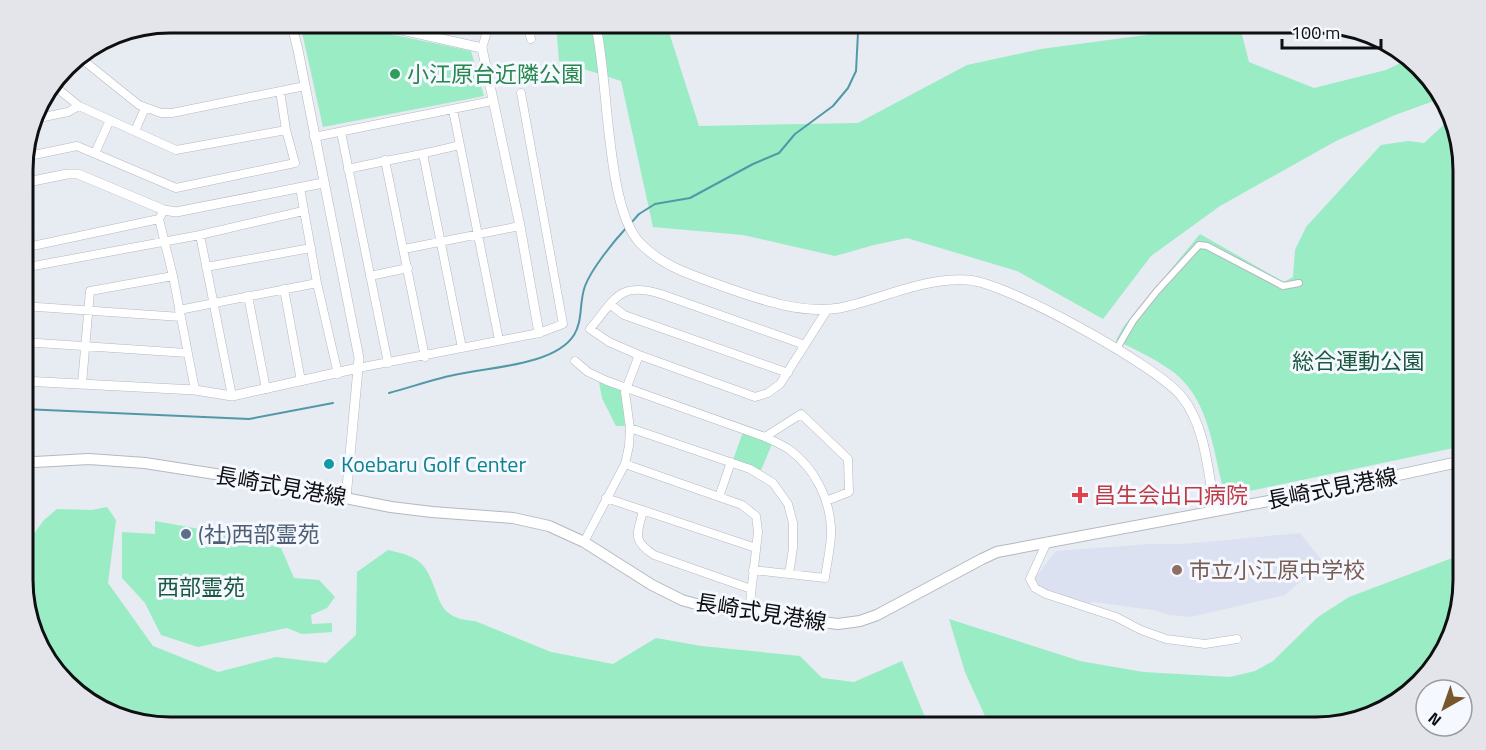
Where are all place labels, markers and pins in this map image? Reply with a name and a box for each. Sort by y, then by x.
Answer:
place label: 小江原台近隣公園 [407,57,583,91]
marker: 小江原台近隣公園 [388,67,402,81]
place label: Koebaru Golf Center [341,447,526,481]
marker: Koebaru Golf Center [322,457,336,471]
place label: 昌生会出口病院 [1094,478,1248,512]
marker: 昌生会出口病院 [1071,486,1089,504]
place label: (社)西部霊苑 [198,517,320,551]
marker: (社)西部霊苑 [179,527,193,541]
place label: 市立小江原中学校 [1189,553,1365,587]
marker: 市立小江原中学校 [1170,563,1184,577]

